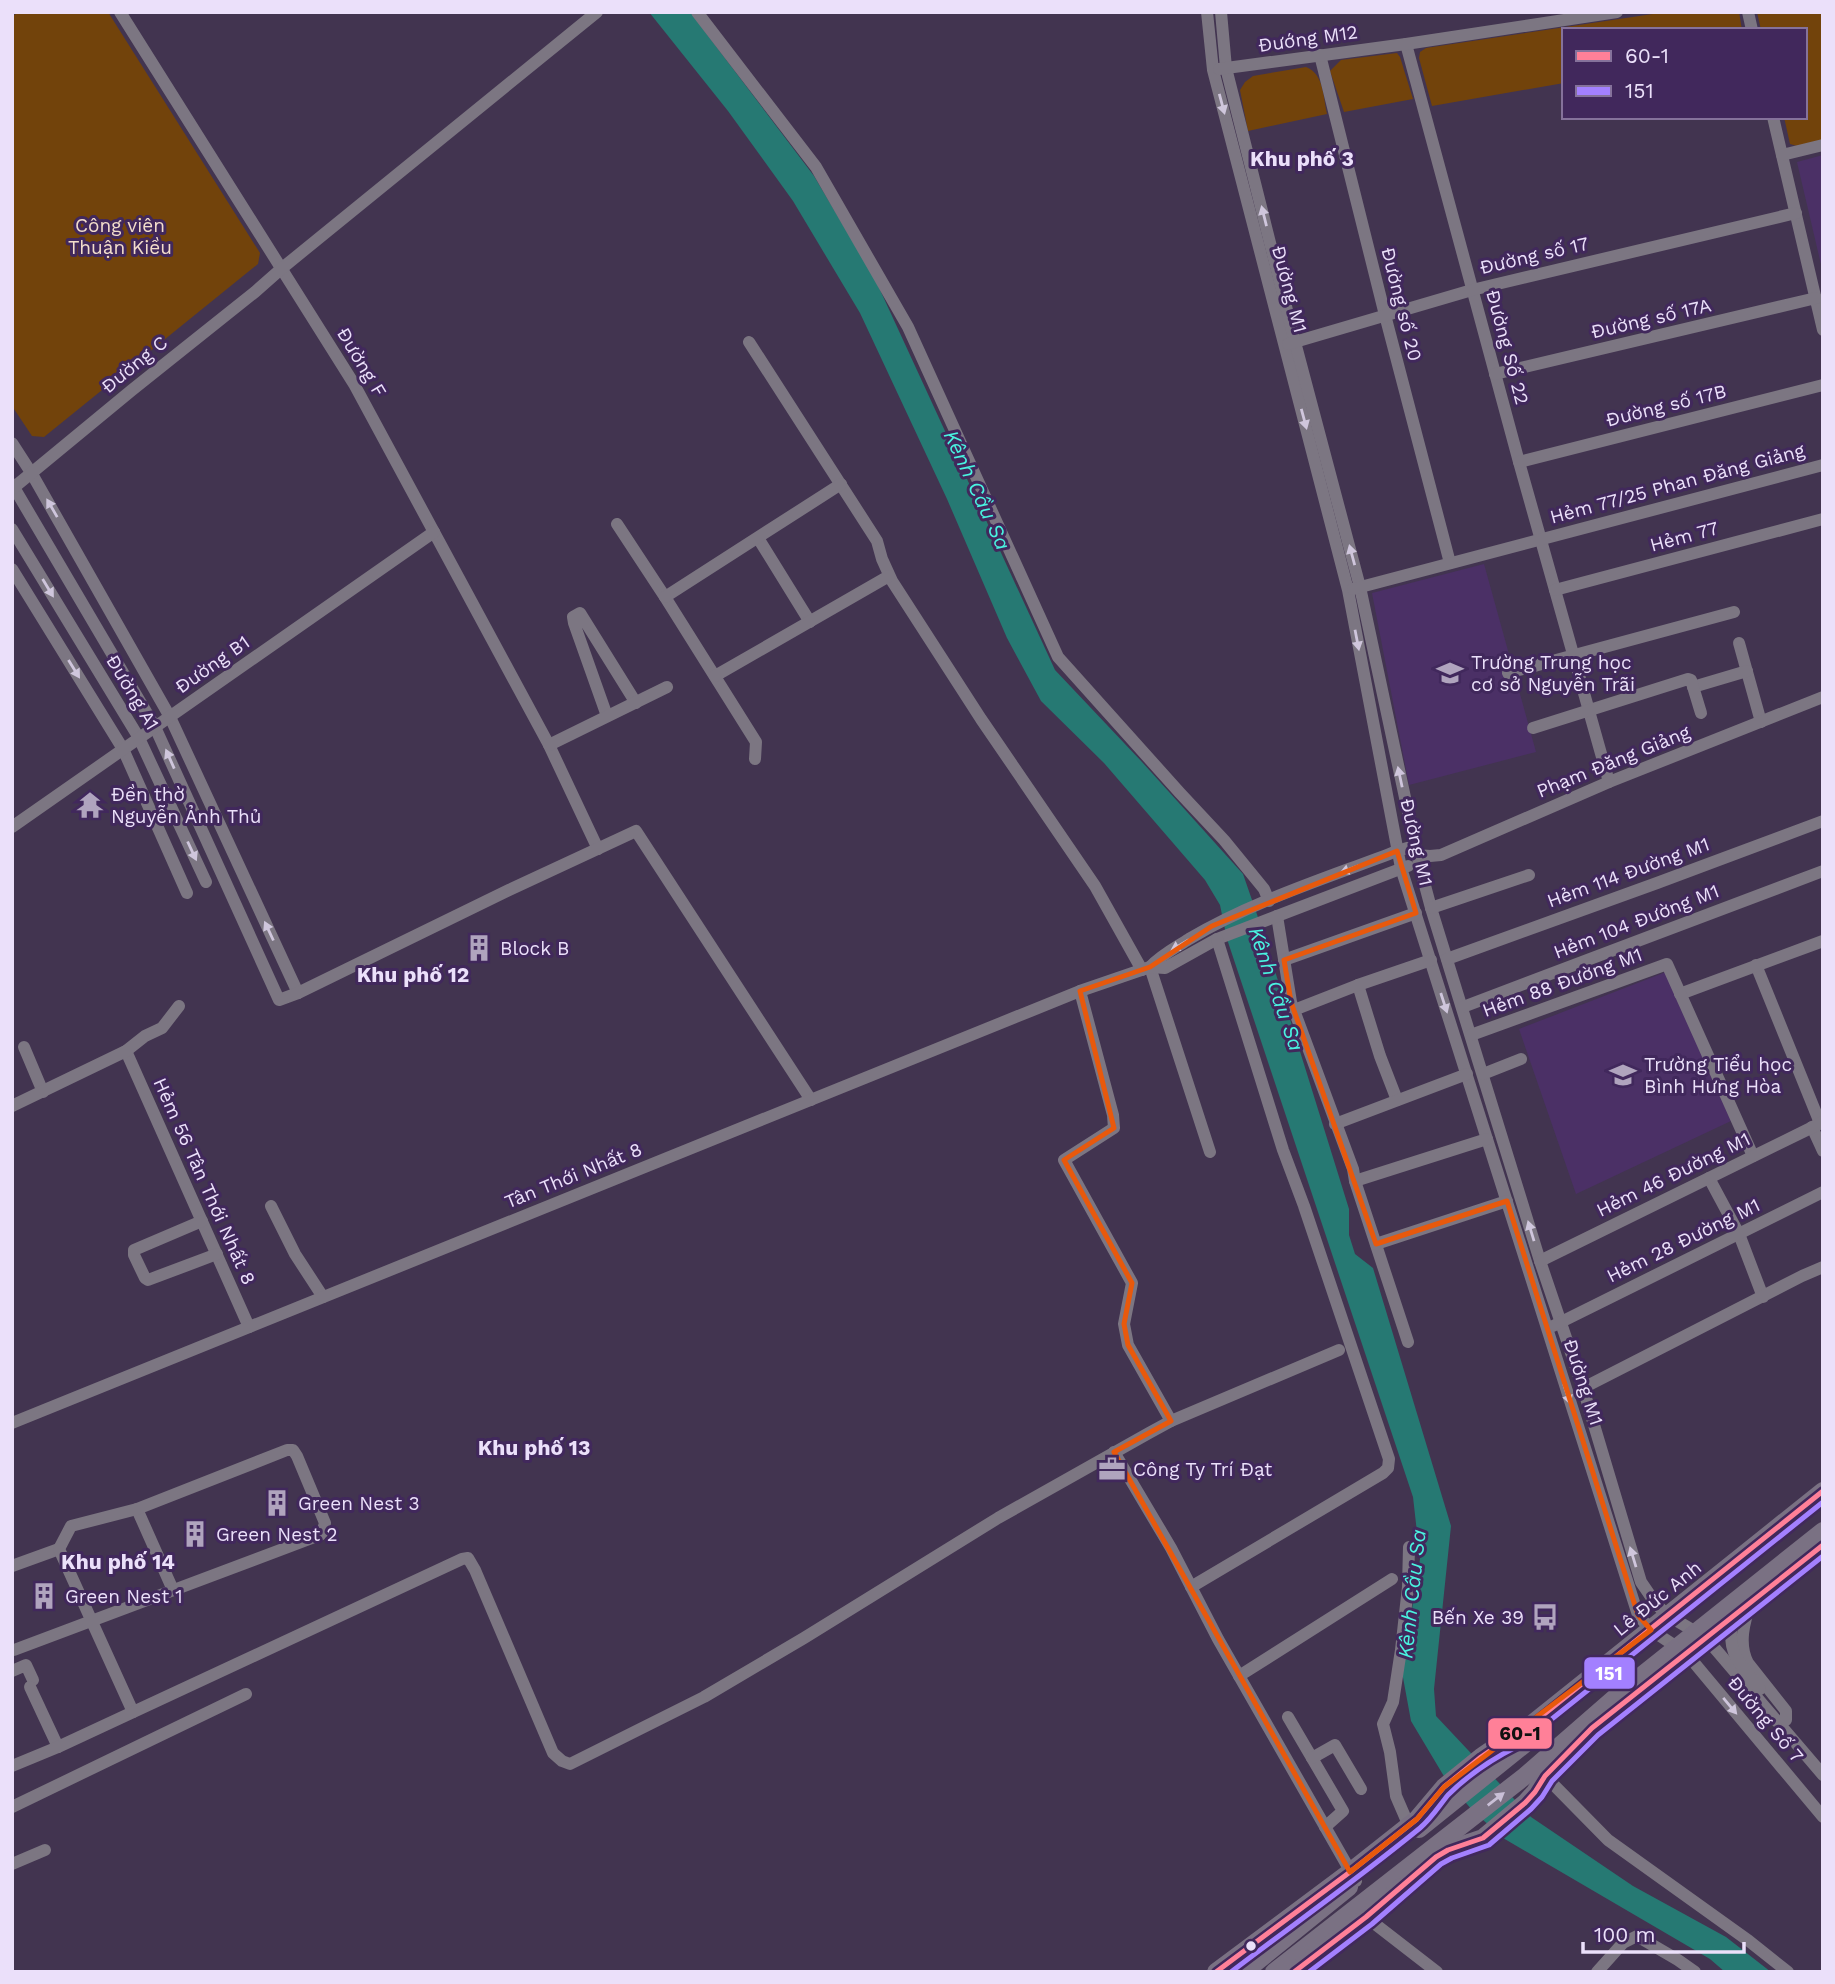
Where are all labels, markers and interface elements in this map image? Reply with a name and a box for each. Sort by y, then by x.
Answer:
street label: Đướng M12 [1257,20,1359,57]
legend [1562,28,1807,119]
text: 60-1 [1625,43,1669,68]
text: 151 [1625,78,1654,103]
one-way arrow [1217,93,1227,114]
district label: Khu phố 3 [1250,146,1354,171]
one-way arrow [1258,205,1269,227]
park label: Công viên Thuận Kiều [68,214,172,259]
street label: Đường số 17 [1477,232,1591,279]
street label: Đường M1 [1267,243,1312,335]
street label: Đường số 20 [1376,245,1427,363]
street label: Đường Số 22 [1481,287,1534,407]
street label: Đường số 17A [1589,293,1714,343]
street label: Đường F [332,323,391,401]
street label: Đường C [97,331,172,398]
street label: Đường số 17B [1603,379,1729,432]
one-way arrow [1299,408,1310,430]
water label: Kênh Cầu Sa [939,426,1016,554]
street label: Hẻm 77/25 Phan Đăng Giảng [1547,438,1808,529]
one-way arrow [46,499,58,518]
street label: Hẻm 77 [1647,516,1721,557]
one-way arrow [1346,544,1357,566]
one-way arrow [41,578,54,597]
one-way arrow [1352,629,1363,651]
street label: Đường B1 [171,631,254,698]
street label: Đường A1 [101,651,164,734]
place label: Trường Trung học cơ sở Nguyễn Trãi [1471,651,1635,696]
school or university icon: Trường Trung học cơ sở Nguyễn Trãi [1435,658,1465,688]
one-way arrow [67,659,80,678]
street label: Phạm Đăng Giảng [1533,720,1694,803]
one-way arrow [164,749,176,769]
one-way arrow [1395,766,1406,788]
place label: Đền thờ Nguyễn Ảnh Thủ [111,783,261,828]
temple icon: Đền thờ Nguyễn Ảnh Thủ [75,790,105,820]
street label: Đường M1 [1395,796,1438,888]
street label: Hẻm 114 Đường M1 [1544,832,1712,913]
one-way arrow [187,841,198,862]
one-way arrow [1340,863,1361,874]
street label: Hẻm 104 Đường M1 [1550,879,1722,964]
one-way arrow [264,921,275,941]
water label: Kênh Cầu Sa [1244,923,1309,1054]
building icon: Block B [464,933,494,963]
place label: Block B [500,937,570,960]
one-way arrow [1170,939,1189,951]
street label: Hẻm 88 Đường M1 [1479,943,1645,1022]
district label: Khu phố 12 [357,962,469,987]
one-way arrow [1439,993,1450,1014]
place label: Trường Tiểu học Bình Hưng Hòa [1644,1053,1792,1098]
school or university icon: Trường Tiểu học Bình Hưng Hòa [1608,1060,1638,1090]
street label: Hẻm 56 Tân Thới Nhất 8 [149,1074,261,1288]
street label: Hẻm 46 Đường M1 [1593,1127,1754,1222]
street label: Tân Thới Nhất 8 [501,1137,645,1213]
street label: Hẻm 28 Đường M1 [1603,1193,1764,1288]
one-way arrow [1525,1220,1535,1241]
street label: Đường M1 [1559,1336,1608,1428]
one-way arrow [1563,1384,1573,1405]
district label: Khu phố 13 [478,1435,590,1460]
office icon: Công Ty Trí Đạt [1097,1454,1127,1484]
place label: Công Ty Trí Đạt [1133,1458,1272,1481]
building icon: Green Nest 3 [262,1488,292,1518]
place label: Green Nest 3 [298,1492,420,1515]
building icon: Green Nest 2 [180,1519,210,1549]
place label: Green Nest 2 [216,1523,338,1546]
water label: Kênh Cầu Sa [1392,1528,1431,1660]
one-way arrow [1628,1547,1638,1568]
district label: Khu phố 14 [61,1549,175,1574]
street label: Lê Đức Anh [1609,1556,1706,1641]
building icon: Green Nest 1 [29,1581,59,1611]
place label: Green Nest 1 [65,1585,183,1608]
bus stop icon: Bến Xe 39 [1530,1602,1560,1632]
place label: Bến Xe 39 [1432,1606,1524,1629]
line badge: 151 [1583,1656,1636,1690]
text: 151 [1595,1662,1623,1685]
street label: Đường Số 7 [1723,1672,1808,1767]
one-way arrow [1722,1697,1737,1714]
line badge: 60-1 [1487,1717,1553,1750]
text: 60-1 [1499,1722,1541,1745]
one-way arrow [1486,1792,1504,1807]
scale bar [1583,1910,1744,1954]
text: 100 m [1594,1922,1656,1947]
unlabelled marker [1244,1939,1258,1953]

